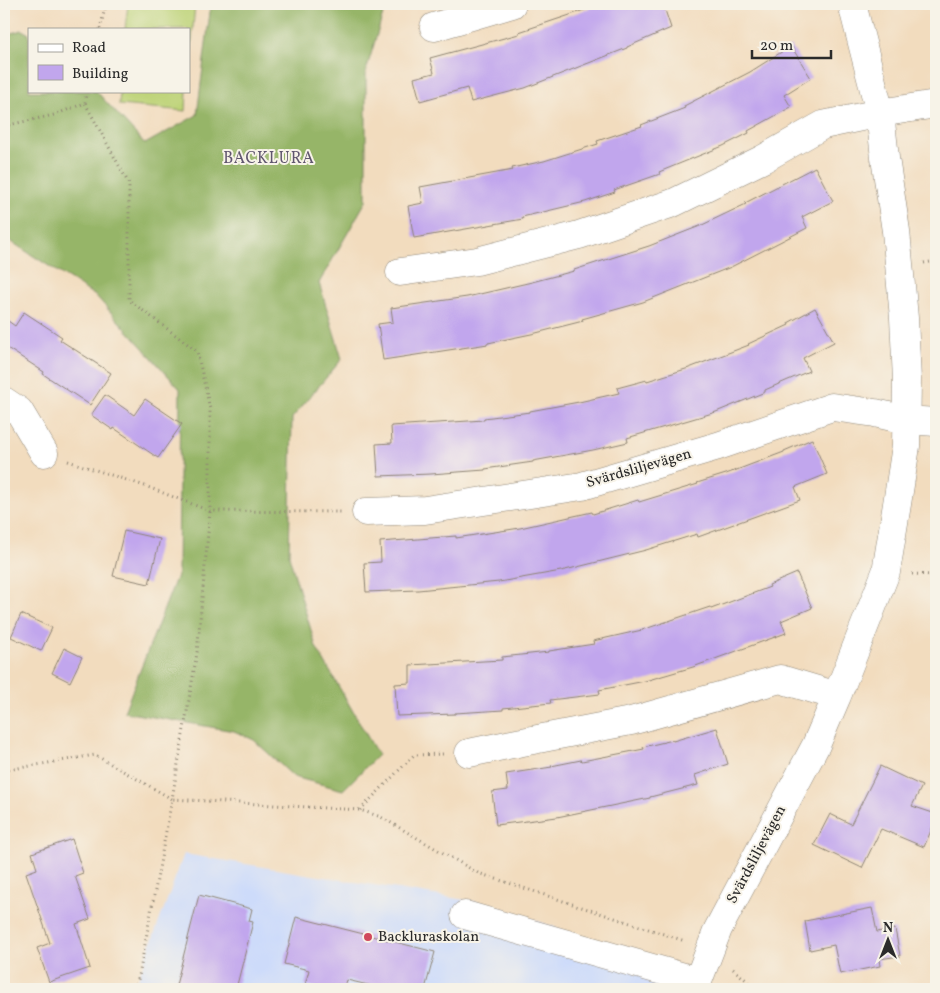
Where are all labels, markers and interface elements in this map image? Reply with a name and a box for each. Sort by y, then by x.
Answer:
legend [28,28,190,92]
scale bar [752,28,831,60]
text: 20 m [760,36,793,57]
text: Road [72,38,106,59]
text: Building [72,64,129,85]
district label: BACKLURA [223,148,315,170]
street label: Svärdsliljevägen [584,444,694,494]
street label: Svärdsliljevägen [722,802,792,908]
north arrow [862,916,912,966]
text: N [883,919,893,938]
place label: Backluraskolan [378,927,479,948]
marker: Backluraskolan [362,931,374,943]

